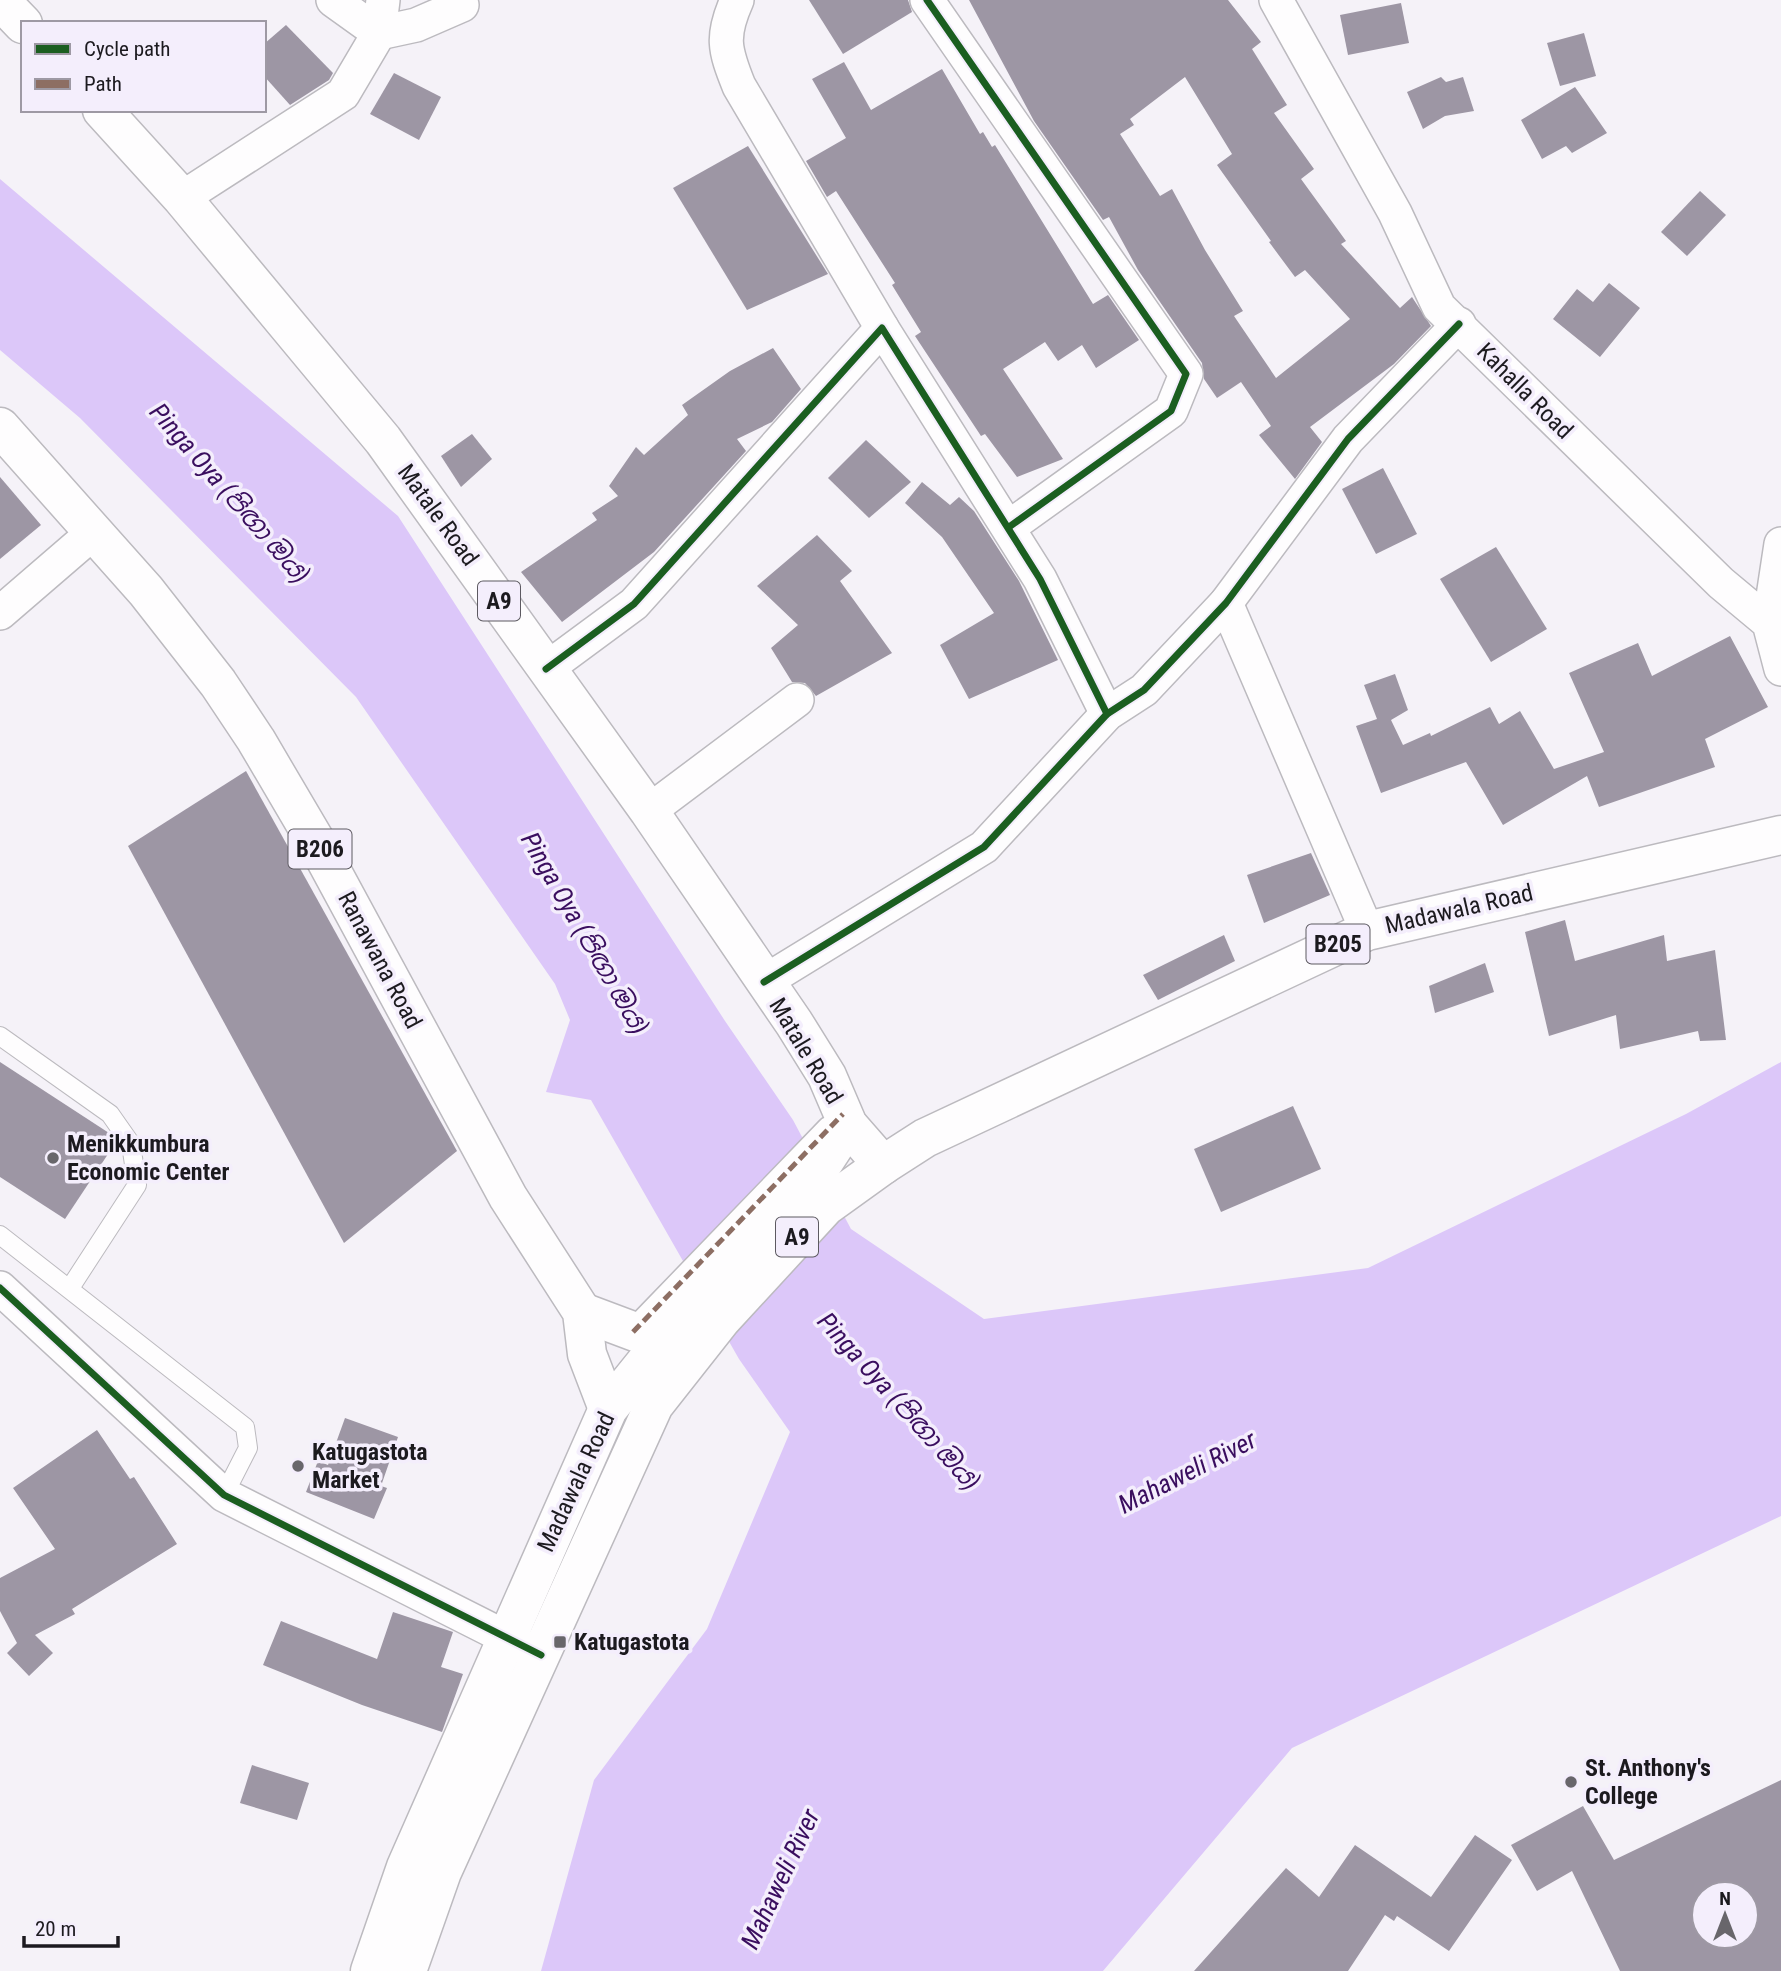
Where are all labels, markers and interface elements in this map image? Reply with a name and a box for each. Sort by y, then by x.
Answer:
legend [21,21,266,112]
text: Cycle path [84,37,170,61]
text: Path [84,72,122,96]
street label: Kahalla Road [1471,337,1579,445]
water label: Pinga Oya (පිඟා ඔය) [144,397,316,589]
street label: Matale Road [392,459,484,571]
road number: A9 [478,582,520,621]
water label: Pinga Oya (පිඟා ඔය) [515,827,655,1039]
road number: B206 [288,830,352,869]
street label: Madawala Road [1382,878,1536,940]
street label: Ranawana Road [332,887,428,1033]
road number: B205 [1306,925,1370,964]
street label: Matale Road [763,993,849,1109]
place label: Menikkumbura Economic Center [67,1130,230,1186]
marker: Menikkumbura Economic Center [45,1150,61,1166]
road number: A9 [776,1218,818,1256]
water label: Pinga Oya (පිඟා ඔය) [811,1306,987,1496]
street label: Madawala Road [531,1408,621,1556]
water label: Mahaweli River [1113,1424,1262,1520]
place label: Katugastota Market [312,1438,428,1494]
marker: Katugastota Market [290,1458,306,1474]
place label: Katugastota [574,1628,690,1656]
marker: Katugastota [552,1634,568,1650]
place label: St. Anthony's College [1585,1754,1711,1810]
marker: St. Anthony's College [1563,1774,1579,1790]
water label: Mahaweli River [735,1803,826,1953]
north arrow [1690,1880,1760,1950]
text: N [1719,1887,1731,1910]
scale bar [24,1904,119,1948]
text: 20 m [35,1917,76,1941]

